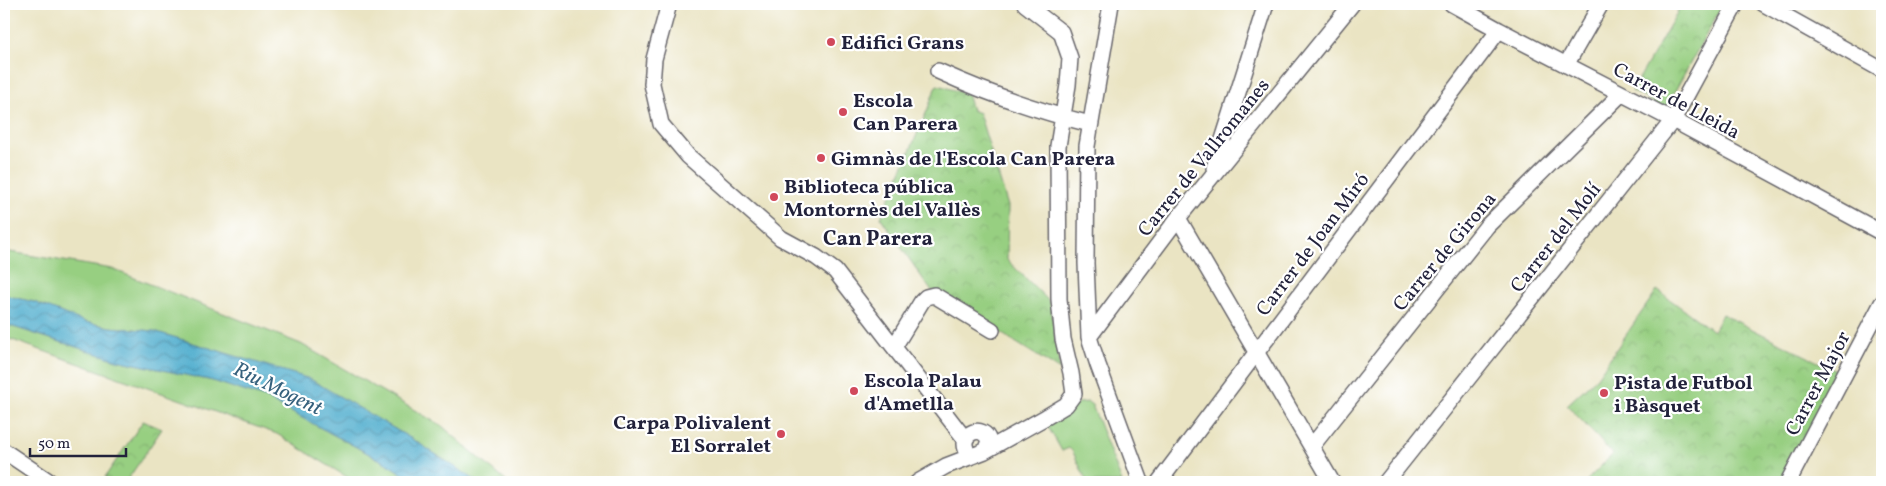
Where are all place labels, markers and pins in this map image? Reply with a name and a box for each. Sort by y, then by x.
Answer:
place label: Edifici Grans [841,30,964,58]
marker: Edifici Grans [825,36,837,48]
place label: Escola Can Parera [853,88,958,139]
marker: Escola Can Parera [837,106,849,118]
place label: Gimnàs de l'Escola Can Parera [831,146,1115,174]
marker: Gimnàs de l'Escola Can Parera [815,152,827,164]
place label: Biblioteca pública Montornès del Vallès [784,174,981,225]
marker: Biblioteca pública Montornès del Vallès [768,191,780,203]
place label: Escola Palau d'Ametlla [864,368,982,419]
place label: Pista de Futbol i Bàsquet [1614,370,1753,421]
marker: Escola Palau d'Ametlla [848,385,860,397]
marker: Pista de Futbol i Bàsquet [1598,387,1610,399]
place label: Carpa Polivalent El Sorralet [613,410,771,461]
marker: Carpa Polivalent El Sorralet [775,428,787,440]

